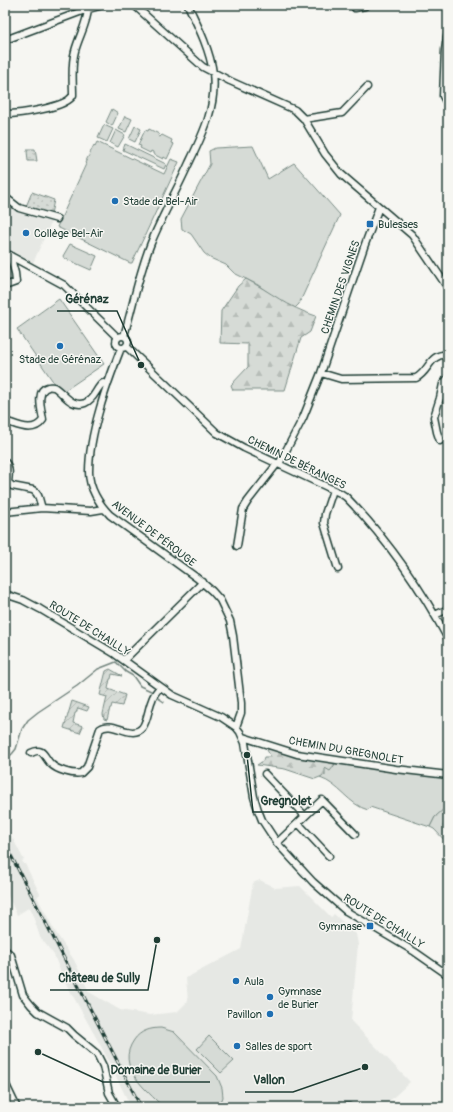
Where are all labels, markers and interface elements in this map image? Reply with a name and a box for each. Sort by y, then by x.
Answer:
place label: Stade de Bel-Air [123,195,198,208]
marker: Stade de Bel-Air [110,196,120,206]
place label: Bulesses [378,218,418,231]
marker: Bulesses [365,219,375,229]
place label: Collège Bel-Air [34,227,103,240]
marker: Collège Bel-Air [21,228,31,238]
street label: CHEMIN DES VIGNES [318,239,363,336]
callout: Gérénaz [57,287,117,311]
text: Gérénaz [65,292,110,307]
marker: Stade de Gérénaz [55,341,65,351]
place label: Stade de Gérénaz [19,353,102,366]
street label: CHEMIN DE BÉRANGES [245,433,348,492]
street label: AVENUE DE PÉROUGE [109,498,199,569]
street label: ROUTE DE CHAILLY [47,598,133,659]
street label: CHEMIN DU GREGNOLET [288,734,404,767]
callout: Gregnolet [253,788,320,812]
text: Gregnolet [260,794,313,809]
street label: ROUTE DE CHAILLY [341,891,427,952]
place label: Gymnase [319,920,363,933]
marker: Gymnase [365,921,375,931]
callout: Château de Sully [50,966,148,990]
text: Château de Sully [58,971,141,986]
place label: Aula [244,975,264,988]
marker: Aula [231,976,241,986]
place label: Gymnase de Burier [278,985,322,1011]
marker: Gymnase de Burier [265,992,275,1002]
place label: Pavillon [227,1008,262,1021]
marker: Pavillon [265,1009,275,1019]
place label: Salles de sport [245,1040,313,1053]
marker: Salles de sport [232,1041,242,1051]
callout: Domaine de Burier [103,1058,210,1082]
text: Domaine de Burier [110,1063,202,1078]
callout: Vallon [245,1068,293,1092]
text: Vallon [253,1073,285,1088]

